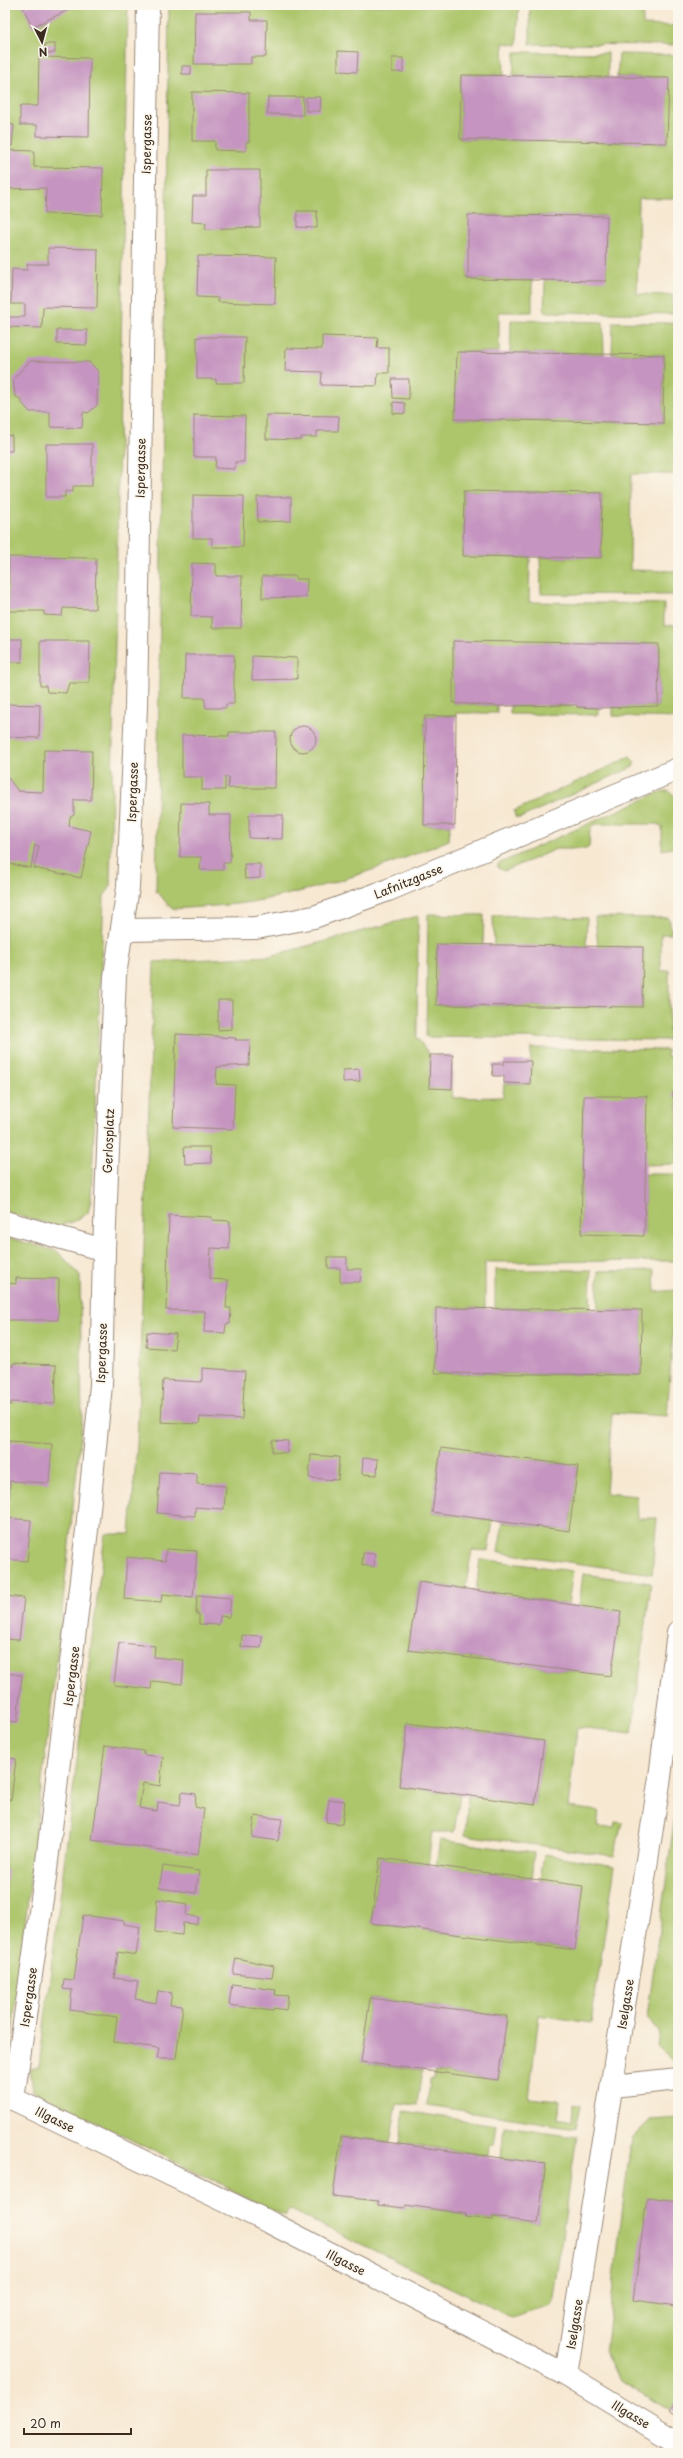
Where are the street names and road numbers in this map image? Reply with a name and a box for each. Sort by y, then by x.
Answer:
street label: Ispergasse [136,114,156,174]
street label: Ispergasse [130,438,150,498]
street label: Ispergasse [122,762,142,822]
street label: Lafnitzgasse [371,859,445,903]
street label: Gerlosplatz [98,1108,118,1174]
street label: Ispergasse [91,1323,111,1383]
street label: Ispergasse [58,1645,84,1707]
street label: Ispergasse [15,1966,41,2028]
street label: Iselgasse [612,1978,638,2030]
street label: Illgasse [32,2102,78,2136]
street label: Illgasse [323,2244,369,2280]
street label: Iselgasse [561,2298,587,2350]
street label: Illgasse [608,2395,654,2433]

